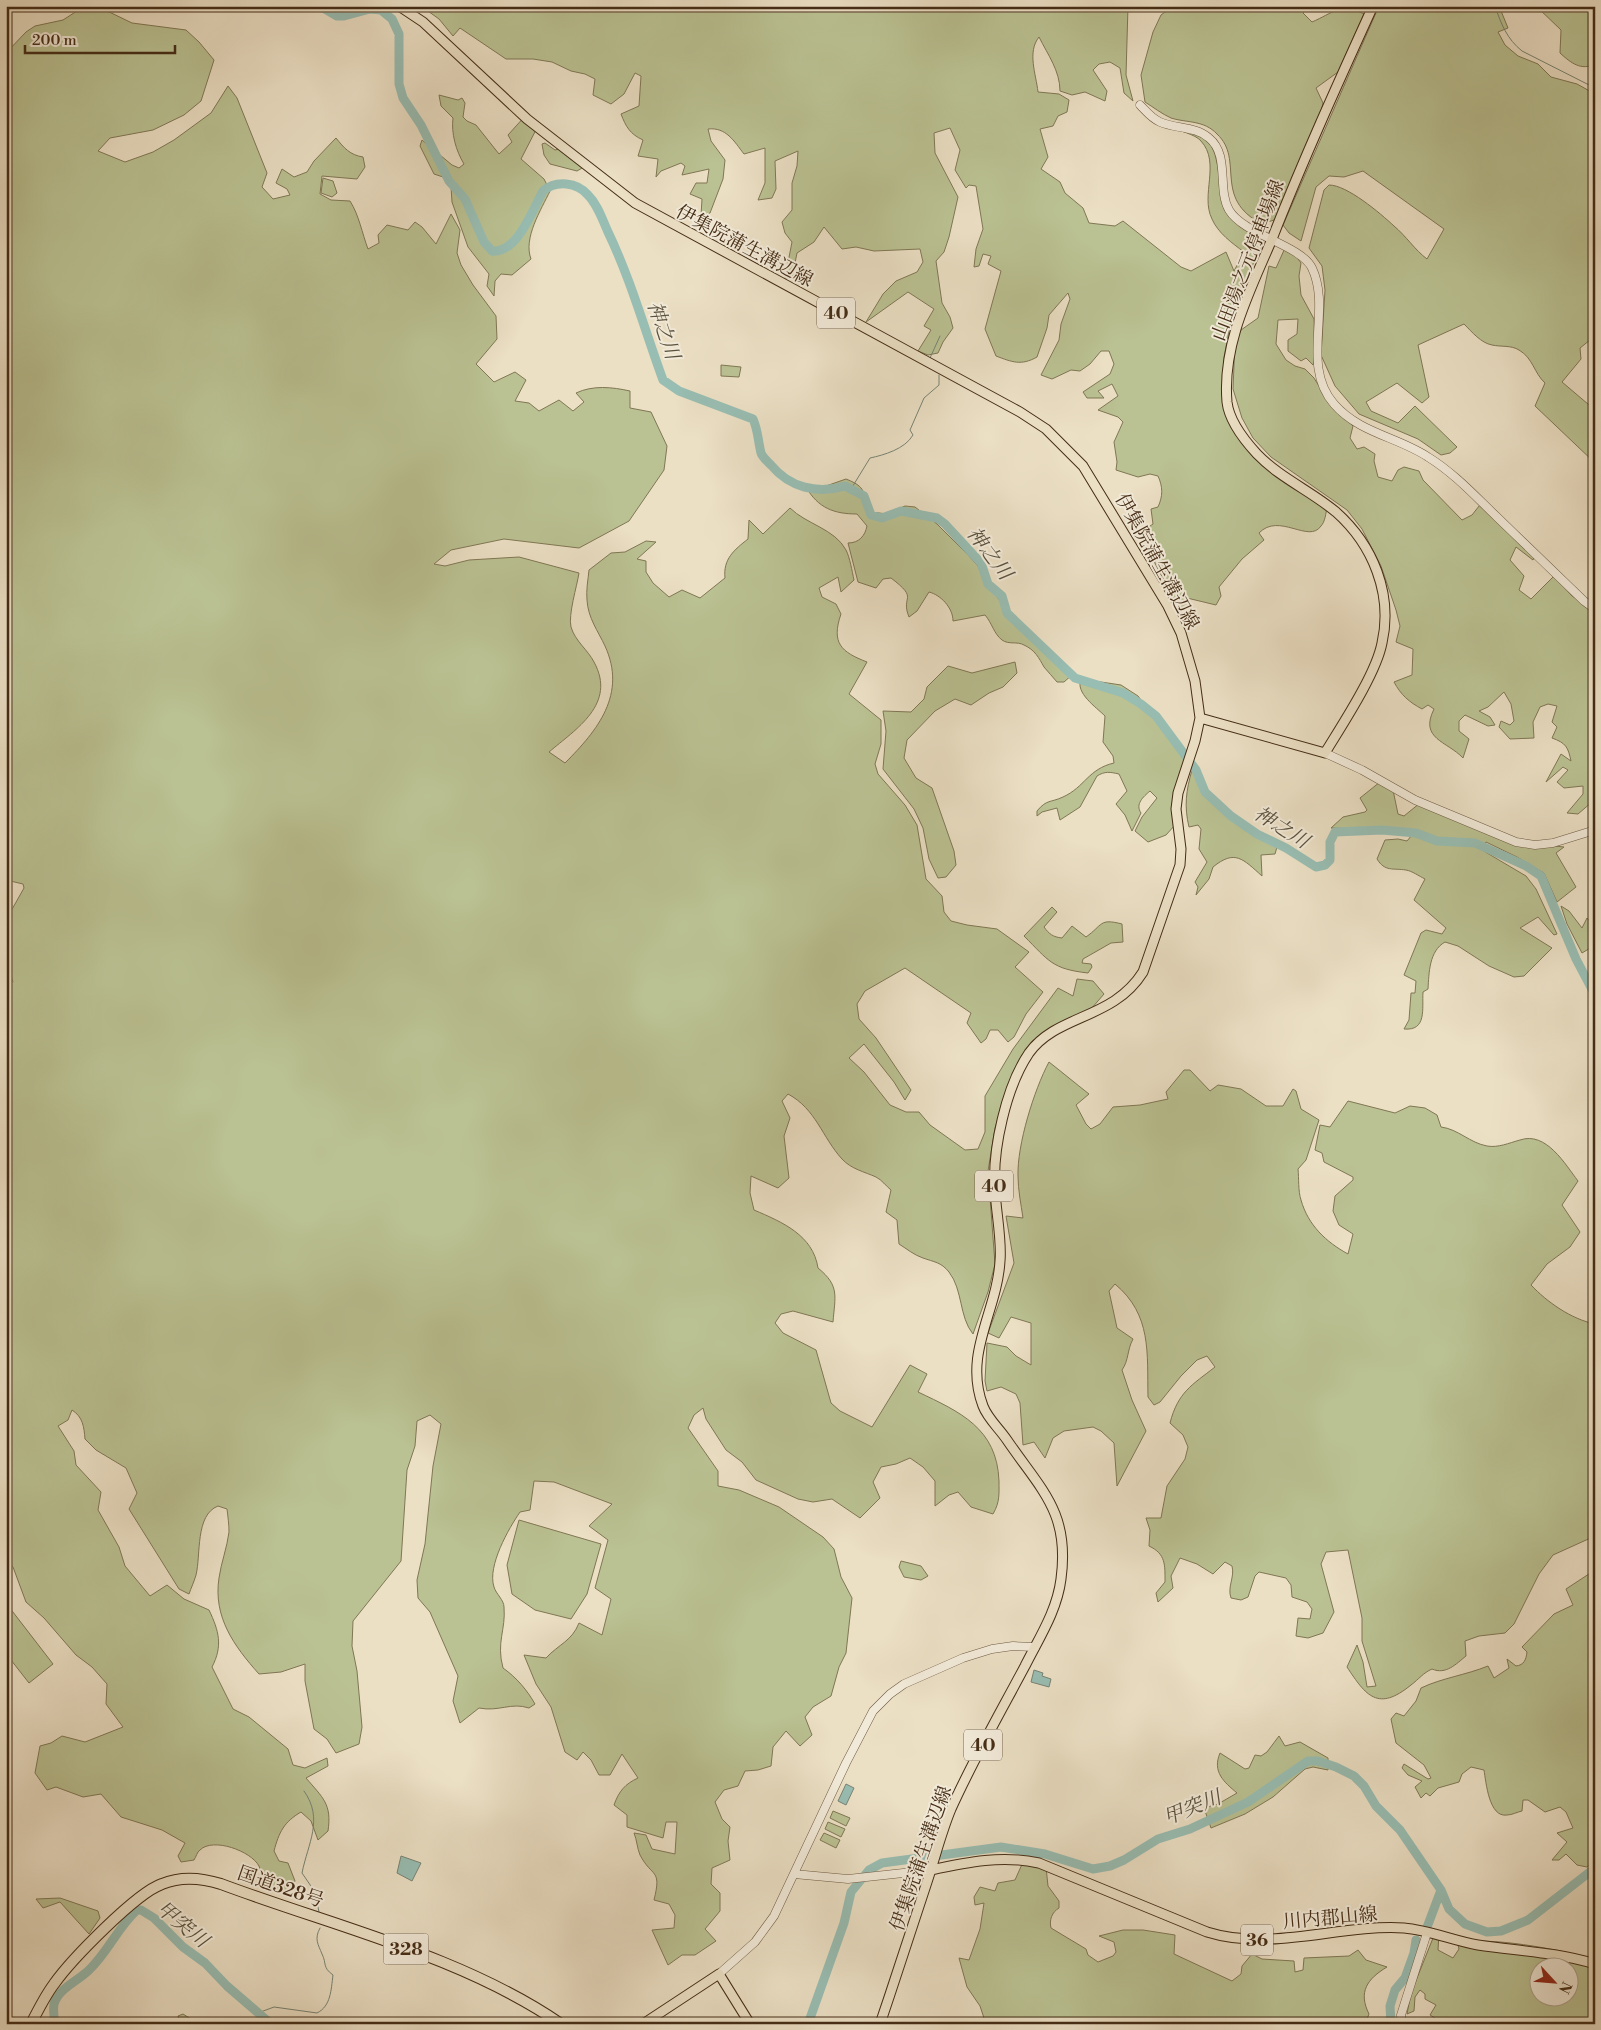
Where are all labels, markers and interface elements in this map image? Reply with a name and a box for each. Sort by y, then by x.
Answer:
scale bar [25,22,175,54]
text: 200 m [32,31,77,50]
street label: 山田湯之元停車場線 [1206,176,1290,344]
street label: 伊集院蒲生溝辺線 [672,200,817,292]
water label: 神之川 [641,298,685,365]
road number: 40 [817,298,855,328]
street label: 伊集院蒲生溝辺線 [1110,489,1204,634]
water label: 神之川 [961,522,1018,587]
water label: 神之川 [1249,802,1315,856]
road number: 40 [975,1170,1013,1202]
road number: 40 [964,1730,1002,1760]
street label: 伊集院蒲生溝辺線 [885,1783,957,1934]
water label: 甲突川 [1160,1785,1227,1831]
street label: 国道328号 [234,1861,327,1913]
water label: 甲突川 [151,1897,215,1955]
street label: 川内郡山線 [1282,1902,1378,1934]
road number: 36 [1241,1924,1273,1956]
road number: 328 [384,1934,428,1965]
north arrow [1528,1958,1578,2008]
text: N [1554,1978,1575,1996]

